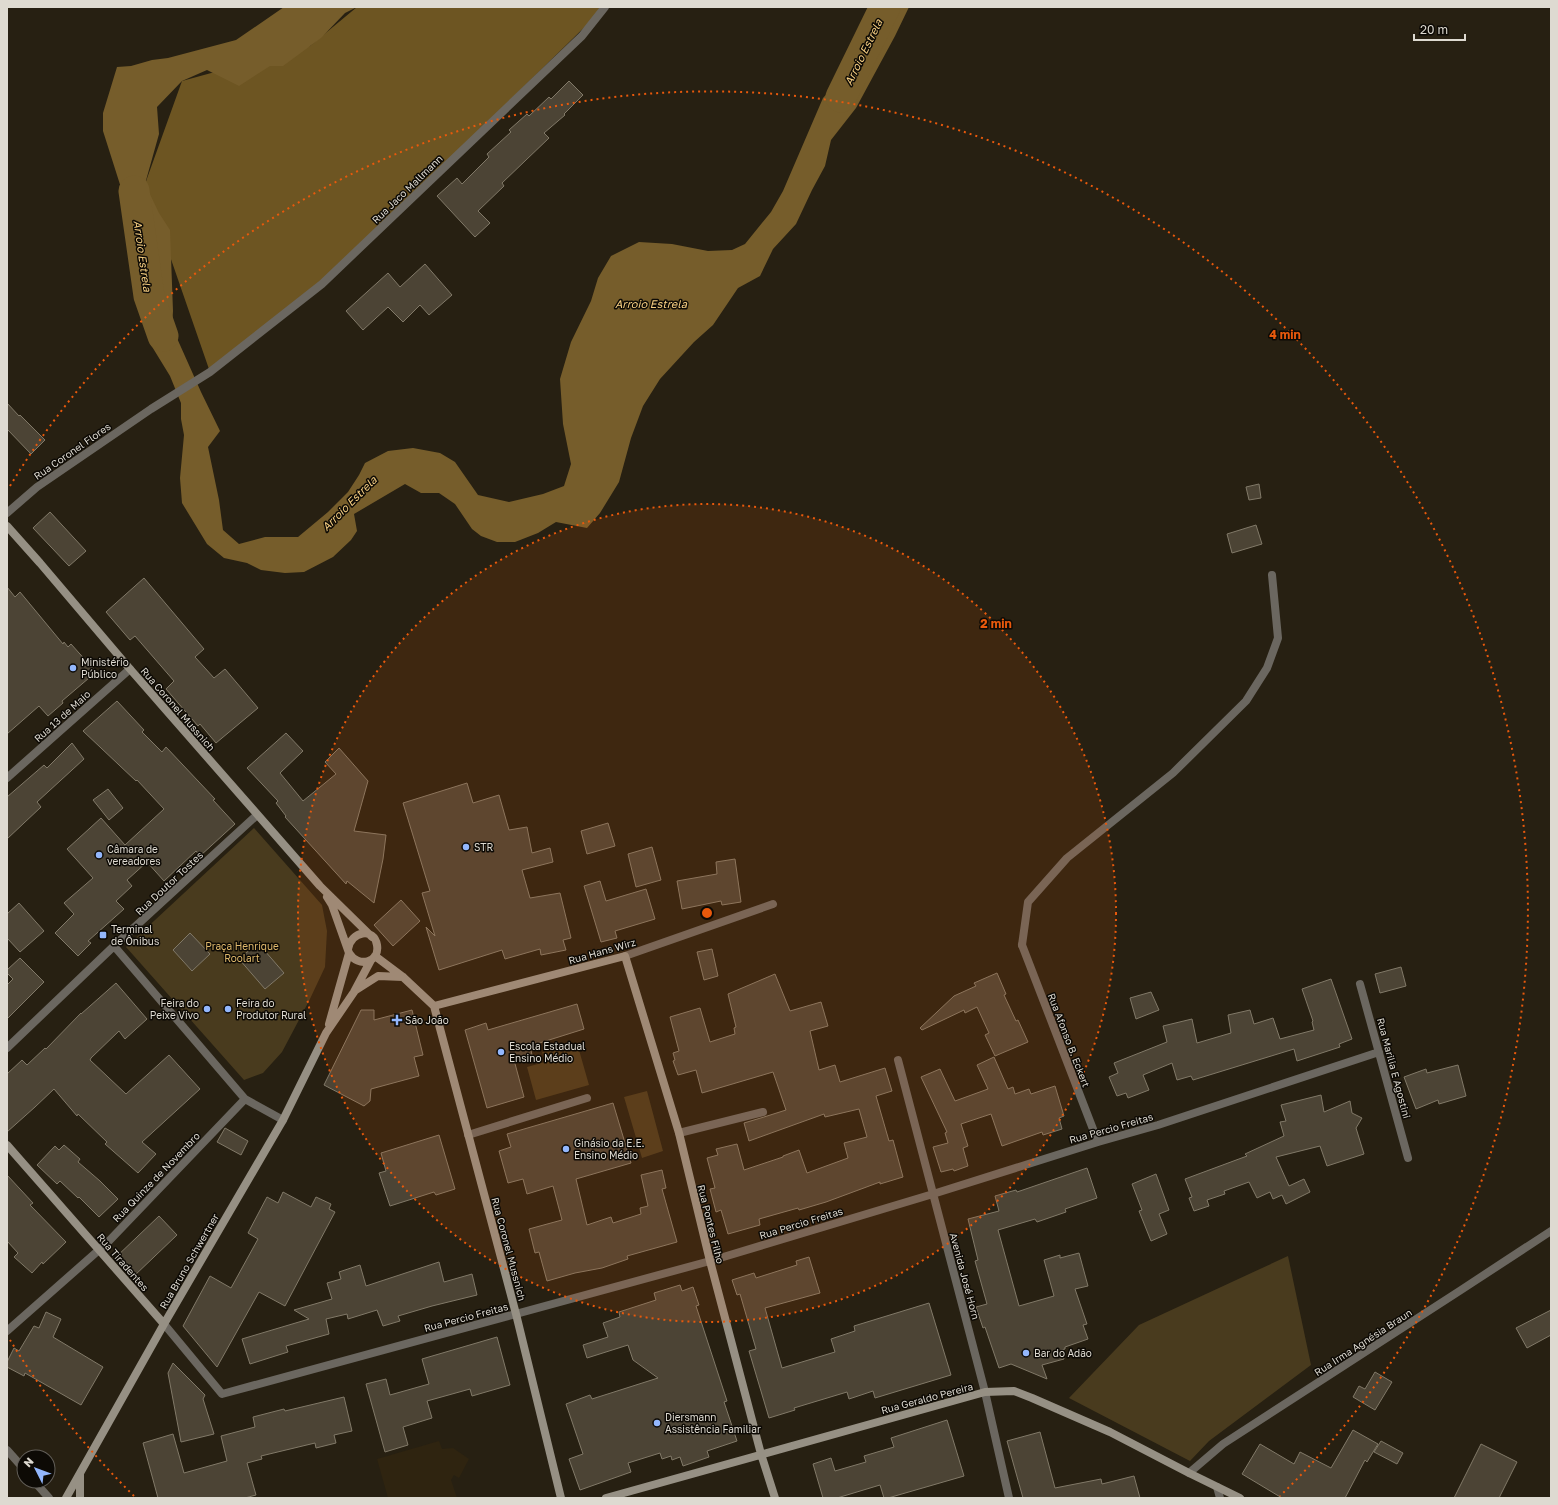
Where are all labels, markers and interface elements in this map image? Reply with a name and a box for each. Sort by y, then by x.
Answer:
water label: Arroio Estrela [841,16,885,87]
scale bar [1414,16,1465,42]
text: 20 m [1420,22,1448,37]
street label: Rua Jaco Mallmann [369,152,445,226]
water label: Arroio Estrela [132,219,155,293]
water label: Arroio Estrela [615,297,688,310]
text: 4 min [1269,327,1301,342]
street label: Rua Coronel Flores [31,420,113,482]
water label: Arroio Estrela [319,472,380,533]
text: 2 min [980,616,1012,631]
place label: Ministério Público [81,656,129,680]
marker: Ministério Público [68,663,78,673]
street label: Rua Coronel Mussnich [138,665,218,753]
street label: Rua 13 de Maio [31,688,93,744]
place label: STR [474,841,494,853]
marker: STR [461,842,471,852]
place label: Câmara de vereadores [107,843,161,867]
street label: Rua Doutor Tostes [133,849,205,917]
marker: Câmara de vereadores [94,850,104,860]
centre of rings [700,906,714,920]
place label: Terminal de Ônibus [111,923,159,947]
marker: Terminal de Ônibus [98,930,108,940]
street label: Rua Hans Wirz [567,936,637,966]
park label: Praça Henrique Roolart [205,940,279,964]
street label: Rua Afonso B. Eckert [1046,991,1092,1089]
place label: Feira do Peixe Vivo [150,997,199,1021]
place label: Feira do Produtor Rural [236,997,306,1021]
marker: Feira do Peixe Vivo [202,1004,212,1014]
marker: Feira do Produtor Rural [223,1004,233,1014]
place label: São João [405,1014,449,1026]
marker: São João [392,1015,402,1025]
street label: Rua Marilia E Agostini [1375,1016,1413,1120]
place label: Escola Estadual Ensino Médio [509,1040,585,1064]
marker: Escola Estadual Ensino Médio [496,1047,506,1057]
street label: Rua Percio Freitas [1068,1110,1154,1146]
street label: Rua Quinze de Novembro [110,1130,202,1224]
place label: Ginásio da E.E. Ensino Médio [574,1137,645,1161]
marker: Ginásio da E.E. Ensino Médio [561,1144,571,1154]
street label: Rua Pontes Filho [695,1183,727,1265]
street label: Rua Coronel Mussnich [489,1196,529,1302]
street label: Rua Percio Freitas [758,1205,844,1241]
street label: Rua Bruno Schwertner [157,1211,221,1311]
street label: Rua Tiradentes [95,1231,151,1293]
street label: Avenida José Horn [948,1231,982,1321]
street label: Rua Percio Freitas [423,1300,509,1334]
street label: Rua Irma Agnésia Braun [1312,1306,1414,1378]
place label: Bar do Adão [1034,1347,1092,1359]
marker: Bar do Adão [1021,1348,1031,1358]
street label: Rua Geraldo Pereira [880,1380,974,1416]
place label: Diersmann Assistência Familiar [665,1411,761,1435]
marker: Diersmann Assistência Familiar [652,1418,662,1428]
north arrow [16,1449,56,1489]
text: N [21,1455,36,1469]

